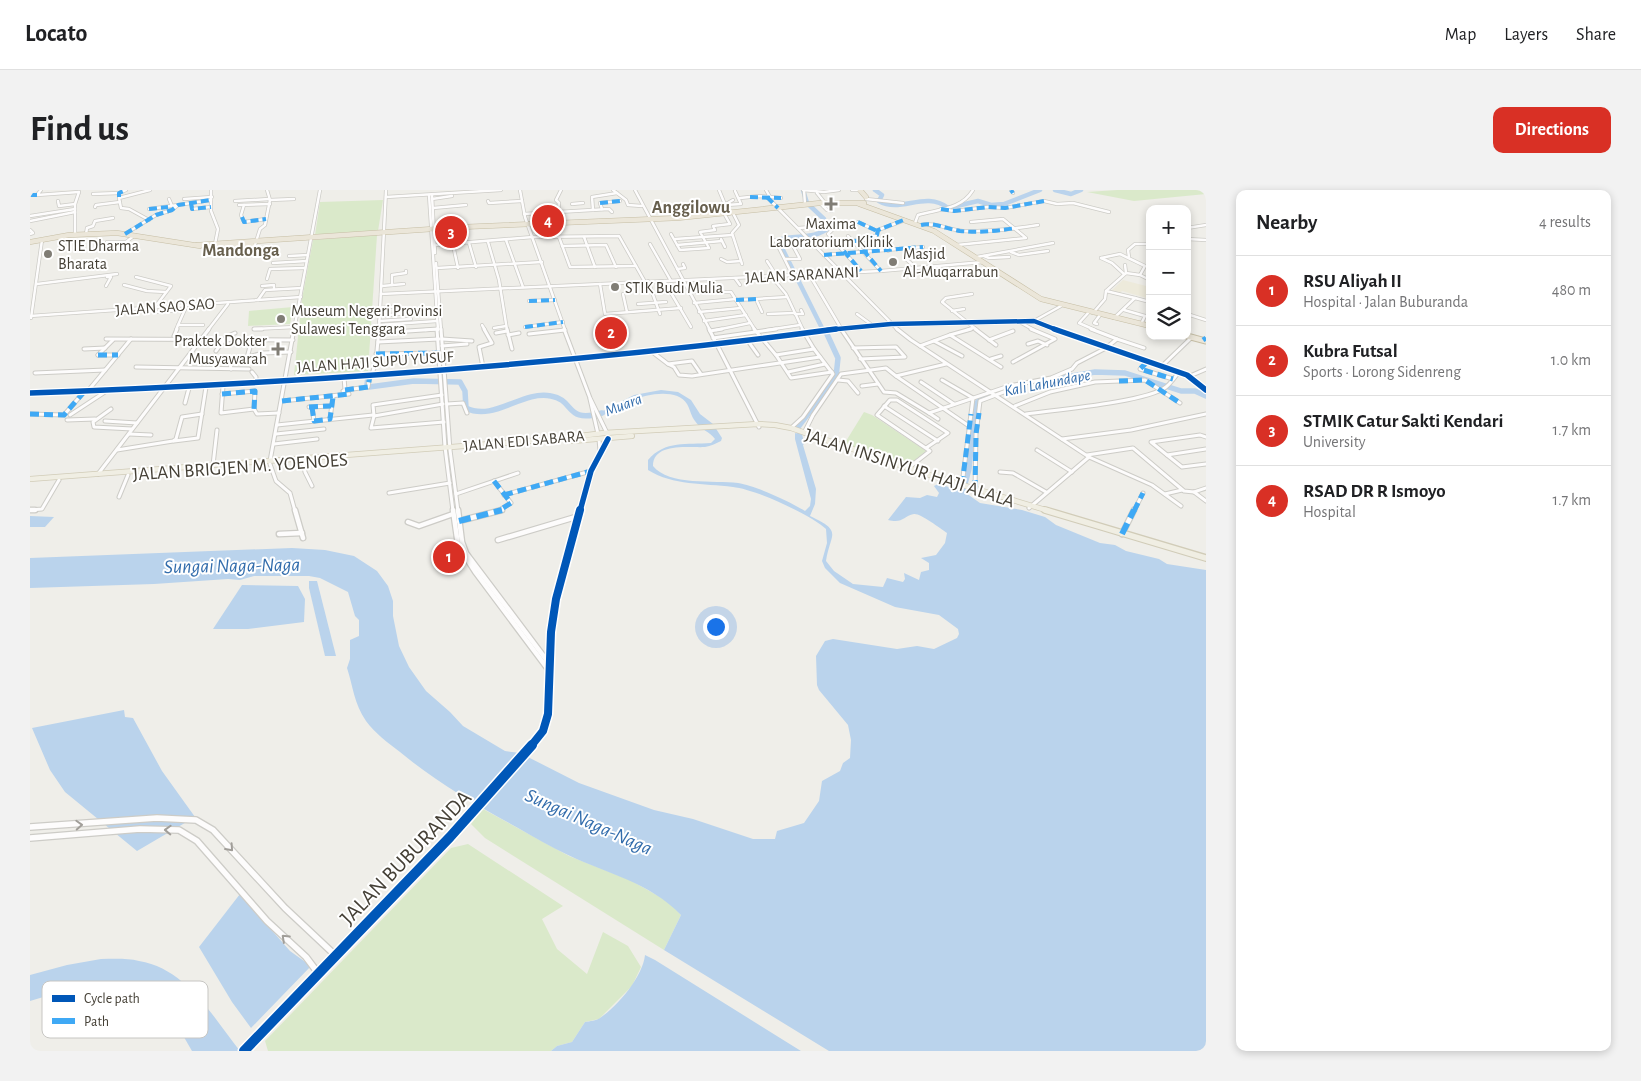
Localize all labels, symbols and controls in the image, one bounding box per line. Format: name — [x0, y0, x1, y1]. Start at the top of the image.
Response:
text: Locato — [25, 22, 87, 46]
text: Map — [1445, 26, 1476, 44]
text: Layers — [1504, 26, 1548, 44]
text: Share — [1576, 26, 1616, 44]
button: Directions — [1493, 107, 1611, 153]
text: Find us — [30, 112, 129, 147]
marker: Maxima Laboratorium Klinik — [824, 197, 838, 211]
district label: Anggilowu — [652, 199, 731, 217]
pin: 4 — [532, 202, 564, 240]
map controls — [1146, 205, 1191, 340]
button: + — [1146, 205, 1191, 250]
text: Nearby — [1256, 212, 1317, 233]
pin: 3 — [435, 213, 467, 251]
text: 4 results — [1539, 214, 1591, 230]
place label: Maxima Laboratorium Klinik — [769, 216, 893, 250]
place label: STIE Dharma Bharata — [58, 238, 139, 272]
district label: Mandonga — [202, 242, 280, 260]
place label: Masjid Al-Muqarrabun — [903, 246, 999, 280]
marker: STIE Dharma Bharata — [42, 248, 54, 260]
button: − — [1146, 250, 1191, 295]
marker: Masjid Al-Muqarrabun — [887, 256, 899, 268]
street label: JALAN SARANANI — [745, 264, 859, 286]
text: RSU Aliyah II — [1303, 272, 1402, 291]
place label: STIK Budi Mulia — [625, 280, 723, 296]
marker: STIK Budi Mulia — [609, 281, 621, 293]
text: 1 — [1269, 282, 1275, 298]
text: 480 m — [1552, 282, 1591, 298]
text: Hospital · Jalan Buburanda — [1303, 294, 1468, 310]
button: layers — [1146, 295, 1191, 340]
street label: JALAN SAO SAO — [115, 296, 215, 318]
place label: Museum Negeri Provinsi Sulawesi Tenggara — [291, 303, 442, 337]
marker: Museum Negeri Provinsi Sulawesi Tenggara — [275, 313, 287, 325]
pin: 2 — [595, 314, 627, 352]
place label: Praktek Dokter Musyawarah — [174, 333, 268, 368]
marker: Praktek Dokter Musyawarah — [271, 342, 285, 356]
text: Kubra Futsal — [1303, 342, 1398, 361]
street label: JALAN HAJI SUPU YUSUF — [296, 348, 455, 375]
text: 2 — [1268, 352, 1276, 368]
text: 1.0 km — [1551, 352, 1591, 368]
text: Sports · Lorong Sidenreng — [1303, 364, 1461, 380]
water label: Kali Lahundape — [1003, 367, 1092, 400]
water label: Muara — [603, 391, 644, 419]
text: STMIK Catur Sakti Kendari — [1303, 412, 1503, 431]
text: 3 — [1269, 422, 1275, 438]
text: 1.7 km — [1552, 422, 1591, 438]
street label: JALAN INSINYUR HAJI ALALA — [802, 425, 1017, 511]
street label: JALAN EDI SABARA — [463, 428, 585, 454]
text: University — [1303, 434, 1366, 450]
street label: JALAN BRIGJEN M. YOENOES — [132, 450, 348, 485]
text: RSAD DR R Ismoyo — [1303, 482, 1446, 501]
text: 4 — [1268, 492, 1276, 508]
text: 1.7 km — [1552, 492, 1591, 508]
text: Hospital — [1303, 504, 1356, 520]
pin: 1 — [433, 538, 465, 576]
water label: Sungai Naga-Naga — [164, 555, 300, 577]
your location — [703, 614, 729, 640]
water label: Sungai Naga-Naga — [522, 785, 655, 859]
street label: JALAN BUBURANDA — [336, 786, 476, 929]
one-way arrow — [75, 819, 83, 830]
one-way arrow — [164, 825, 172, 835]
one-way arrow — [224, 843, 233, 852]
one-way arrow — [281, 935, 290, 944]
legend — [42, 981, 208, 1038]
text: Cycle path — [84, 992, 140, 1006]
text: Path — [84, 1015, 109, 1029]

